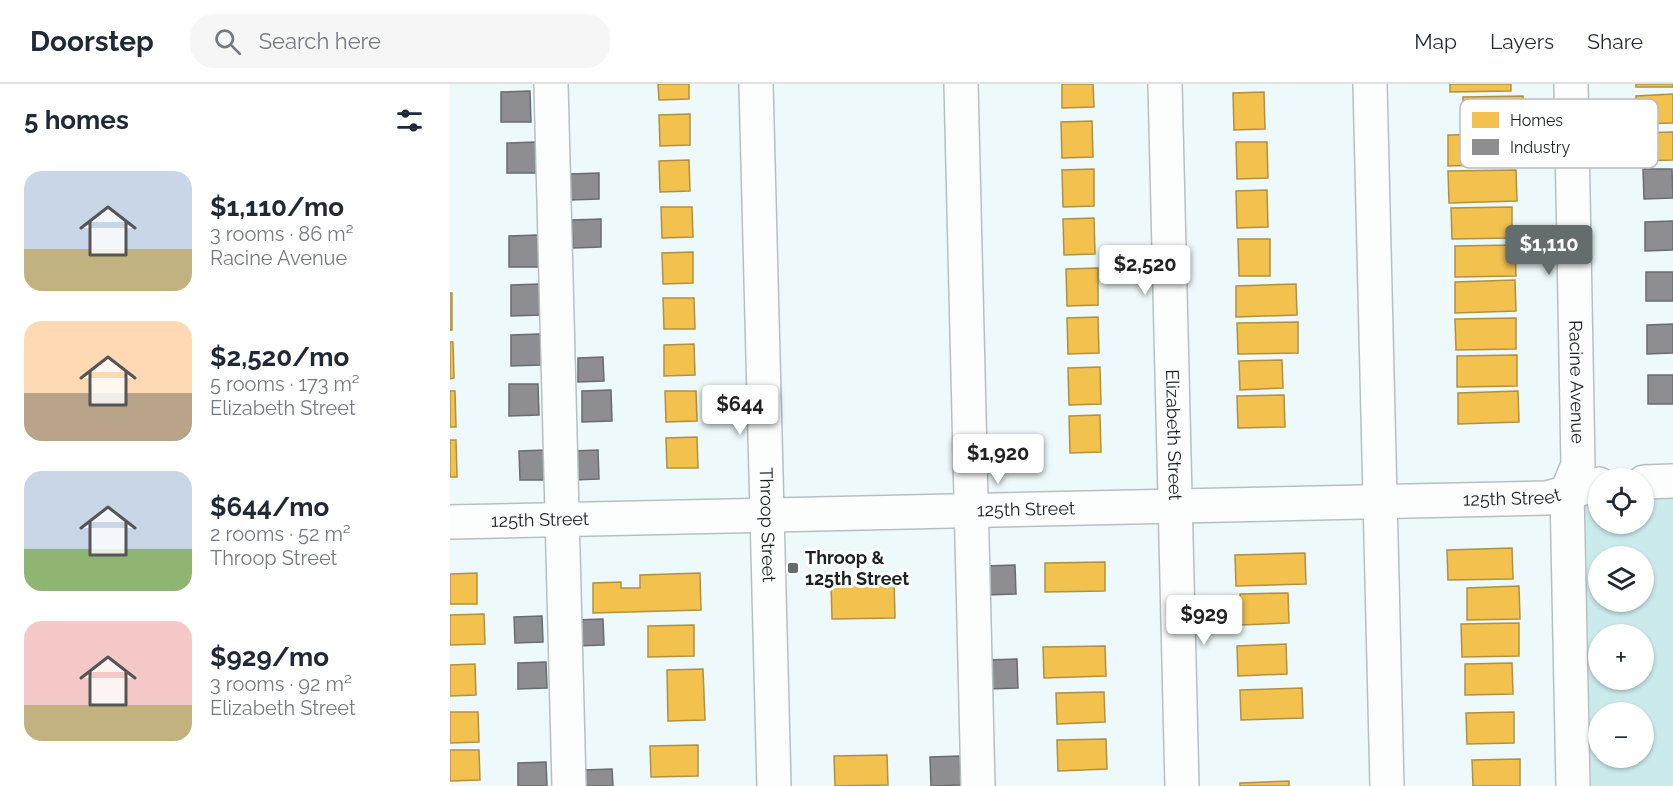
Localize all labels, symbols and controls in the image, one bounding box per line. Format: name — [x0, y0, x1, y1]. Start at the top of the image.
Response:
search box — [190, 14, 610, 68]
text: Doorstep — [30, 25, 154, 58]
icon: search — [211, 25, 244, 58]
text: Search here — [259, 28, 381, 54]
text: Map — [1414, 29, 1457, 54]
text: Layers — [1490, 29, 1554, 54]
text: Share — [1587, 29, 1643, 54]
legend — [1460, 99, 1658, 168]
icon: filters — [393, 104, 426, 137]
text: 5 homes — [24, 105, 129, 135]
text: Homes — [1510, 111, 1563, 130]
text: Industry — [1510, 138, 1570, 157]
text: $1,110/mo — [210, 192, 344, 222]
icon: home — [72, 195, 144, 267]
text: 3 rooms · 86 m² — [210, 222, 353, 246]
pin: $1,110 — [1500, 225, 1598, 276]
text: $1,110 — [1519, 232, 1579, 256]
pin: $2,520 — [1096, 245, 1194, 296]
text: Racine Avenue — [210, 246, 347, 270]
text: $2,520 — [1113, 252, 1177, 276]
street label: Racine Avenue — [1565, 320, 1589, 444]
text: $2,520/mo — [210, 342, 349, 372]
icon: home — [72, 345, 144, 417]
street label: Elizabeth Street — [1162, 369, 1186, 501]
text: 5 rooms · 173 m² — [210, 372, 360, 396]
pin: $644 — [704, 385, 776, 436]
text: $644 — [716, 392, 764, 416]
text: Elizabeth Street — [210, 396, 356, 420]
pin: $1,920 — [949, 434, 1047, 485]
text: $1,920 — [967, 441, 1029, 465]
street label: Throop Street — [756, 467, 780, 582]
map controls — [1588, 468, 1654, 768]
button: locate — [1588, 468, 1654, 534]
street label: 125th Street — [1463, 484, 1563, 510]
text: $644/mo — [210, 492, 329, 522]
icon: home — [72, 495, 144, 567]
street label: 125th Street — [977, 497, 1075, 520]
street label: 125th Street — [491, 508, 589, 531]
text: 2 rooms · 52 m² — [210, 522, 351, 546]
text: Throop Street — [210, 546, 337, 570]
button: layers — [1588, 546, 1654, 612]
place label: Throop & 125th Street — [805, 547, 909, 589]
marker: Throop & 125th Street — [786, 561, 800, 575]
pin: $929 — [1168, 595, 1240, 646]
text: $929 — [1180, 602, 1228, 626]
button: + — [1588, 624, 1654, 690]
text: $929/mo — [210, 642, 329, 672]
icon: home — [72, 645, 144, 717]
text: 3 rooms · 92 m² — [210, 672, 352, 696]
text: Elizabeth Street — [210, 696, 356, 720]
button: − — [1588, 702, 1654, 768]

